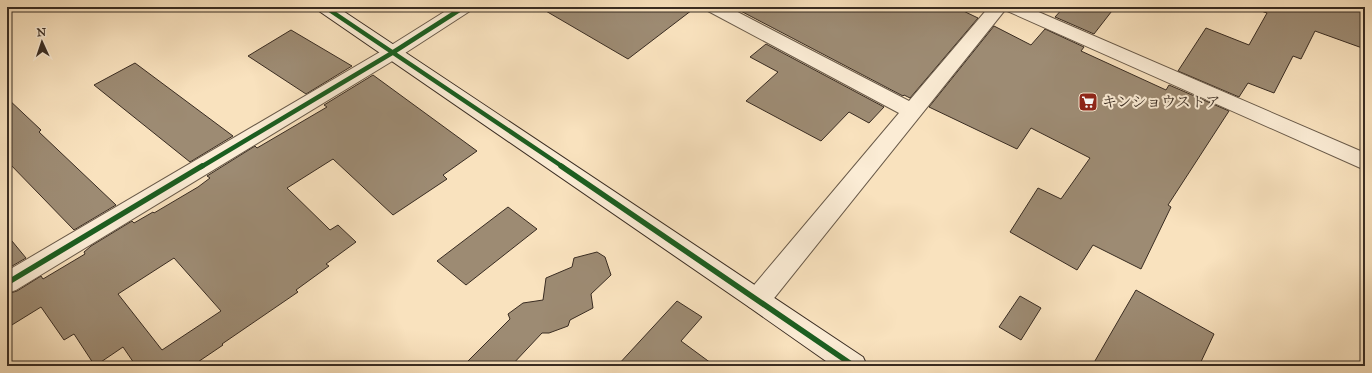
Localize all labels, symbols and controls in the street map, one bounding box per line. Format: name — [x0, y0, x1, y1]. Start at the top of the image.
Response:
north arrow — [22, 22, 62, 62]
text: N — [36, 26, 47, 39]
supermarket icon: キンショウストア — [1077, 91, 1099, 113]
place label: キンショウストア — [1102, 93, 1220, 111]

